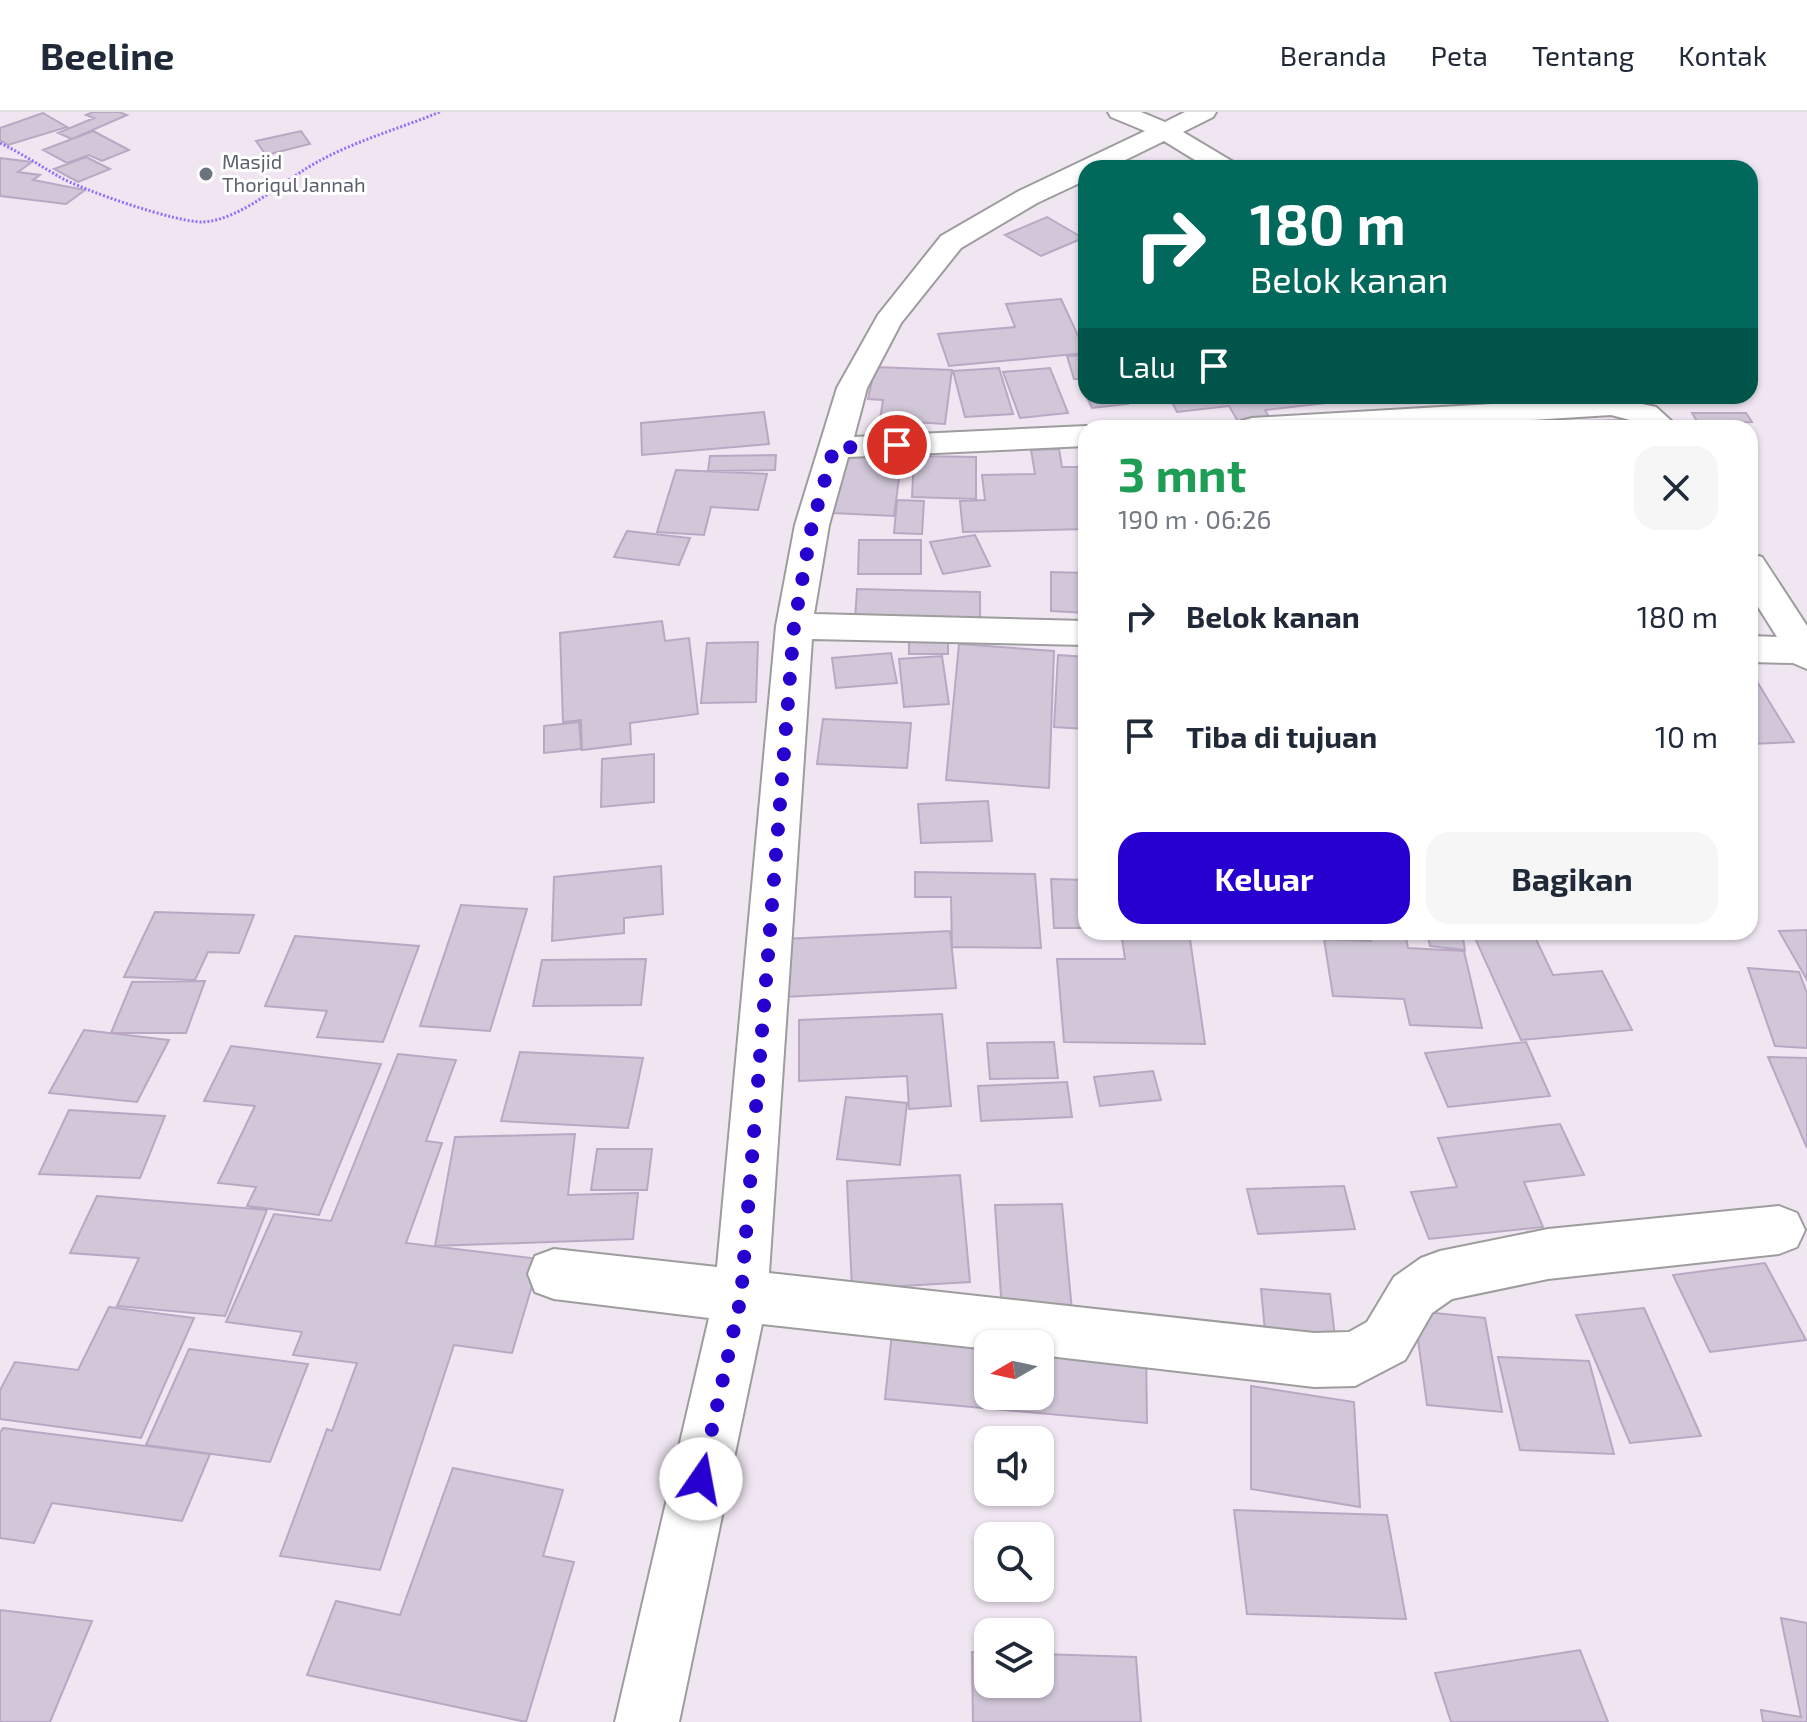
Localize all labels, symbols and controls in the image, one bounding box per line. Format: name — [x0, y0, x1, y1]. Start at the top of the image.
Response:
text: Beeline — [40, 32, 174, 78]
text: Beranda — [1280, 38, 1387, 72]
text: Peta — [1431, 38, 1488, 72]
text: Tentang — [1532, 38, 1634, 72]
text: Kontak — [1678, 38, 1767, 72]
place label: Masjid Thoriqul Jannah — [222, 149, 366, 196]
marker: Masjid Thoriqul Jannah — [197, 165, 215, 183]
text: 180 m — [1250, 189, 1406, 256]
icon: right — [1118, 192, 1222, 296]
text: Belok kanan — [1250, 257, 1448, 300]
icon: arrive — [1192, 344, 1236, 388]
text: Lalu — [1118, 348, 1176, 384]
pin — [863, 411, 931, 479]
icon: arrive — [875, 423, 919, 467]
text: 3 mnt — [1118, 444, 1246, 502]
button: close — [1634, 446, 1718, 530]
text: 190 m · 06:26 — [1118, 503, 1271, 534]
icon: right — [1118, 594, 1162, 638]
text: Belok kanan — [1186, 598, 1360, 634]
text: 180 m — [1637, 598, 1718, 634]
icon: arrive — [1118, 714, 1162, 758]
text: Tiba di tujuan — [1186, 718, 1377, 754]
text: 10 m — [1655, 718, 1718, 754]
button: Keluar — [1118, 832, 1410, 924]
button: Bagikan — [1426, 832, 1718, 924]
north arrow — [974, 1330, 1054, 1410]
map controls — [974, 1330, 1054, 1698]
button: sound — [974, 1426, 1054, 1506]
position arrow — [659, 1437, 743, 1521]
button: search — [974, 1522, 1054, 1602]
button: layers — [974, 1618, 1054, 1698]

